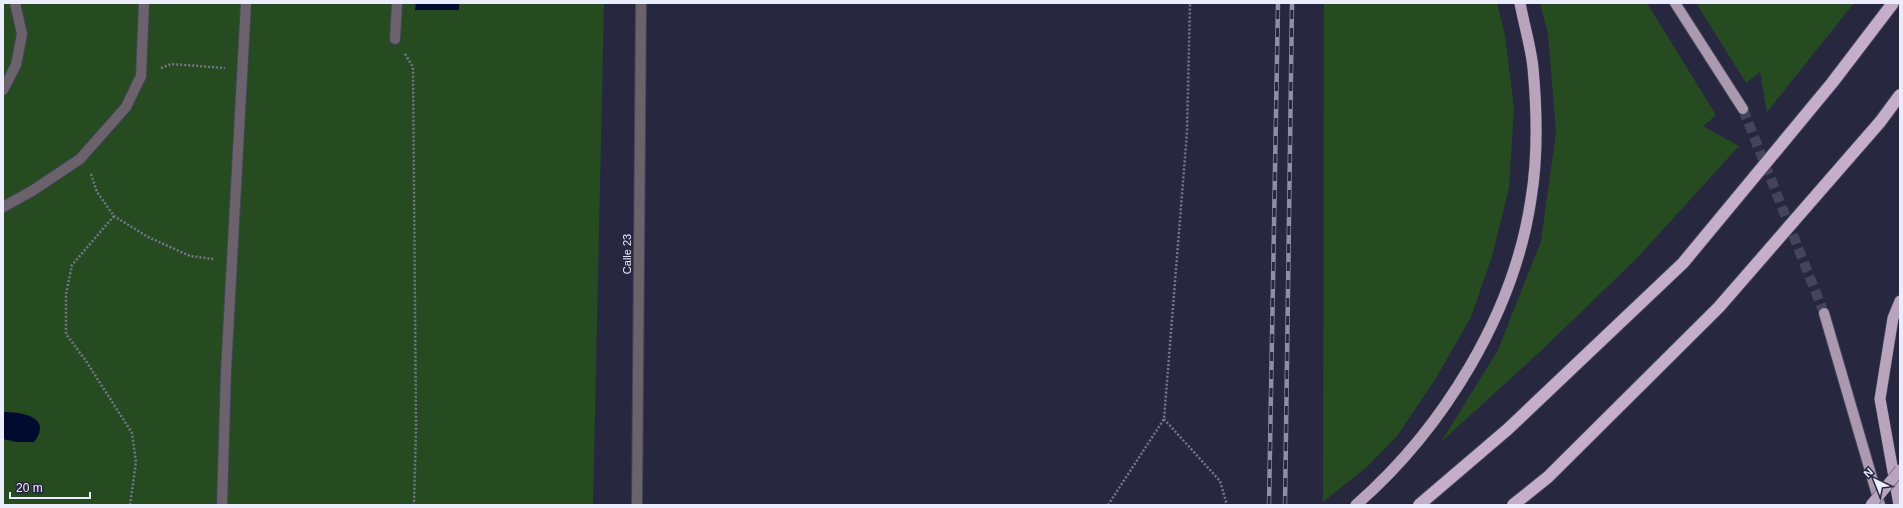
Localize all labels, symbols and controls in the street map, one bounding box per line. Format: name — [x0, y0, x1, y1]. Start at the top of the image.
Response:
street label: Calle 23 — [621, 234, 633, 274]
north arrow — [1855, 460, 1895, 500]
text: N — [1861, 466, 1875, 480]
scale bar — [10, 474, 90, 500]
text: 20 m — [16, 481, 43, 495]

